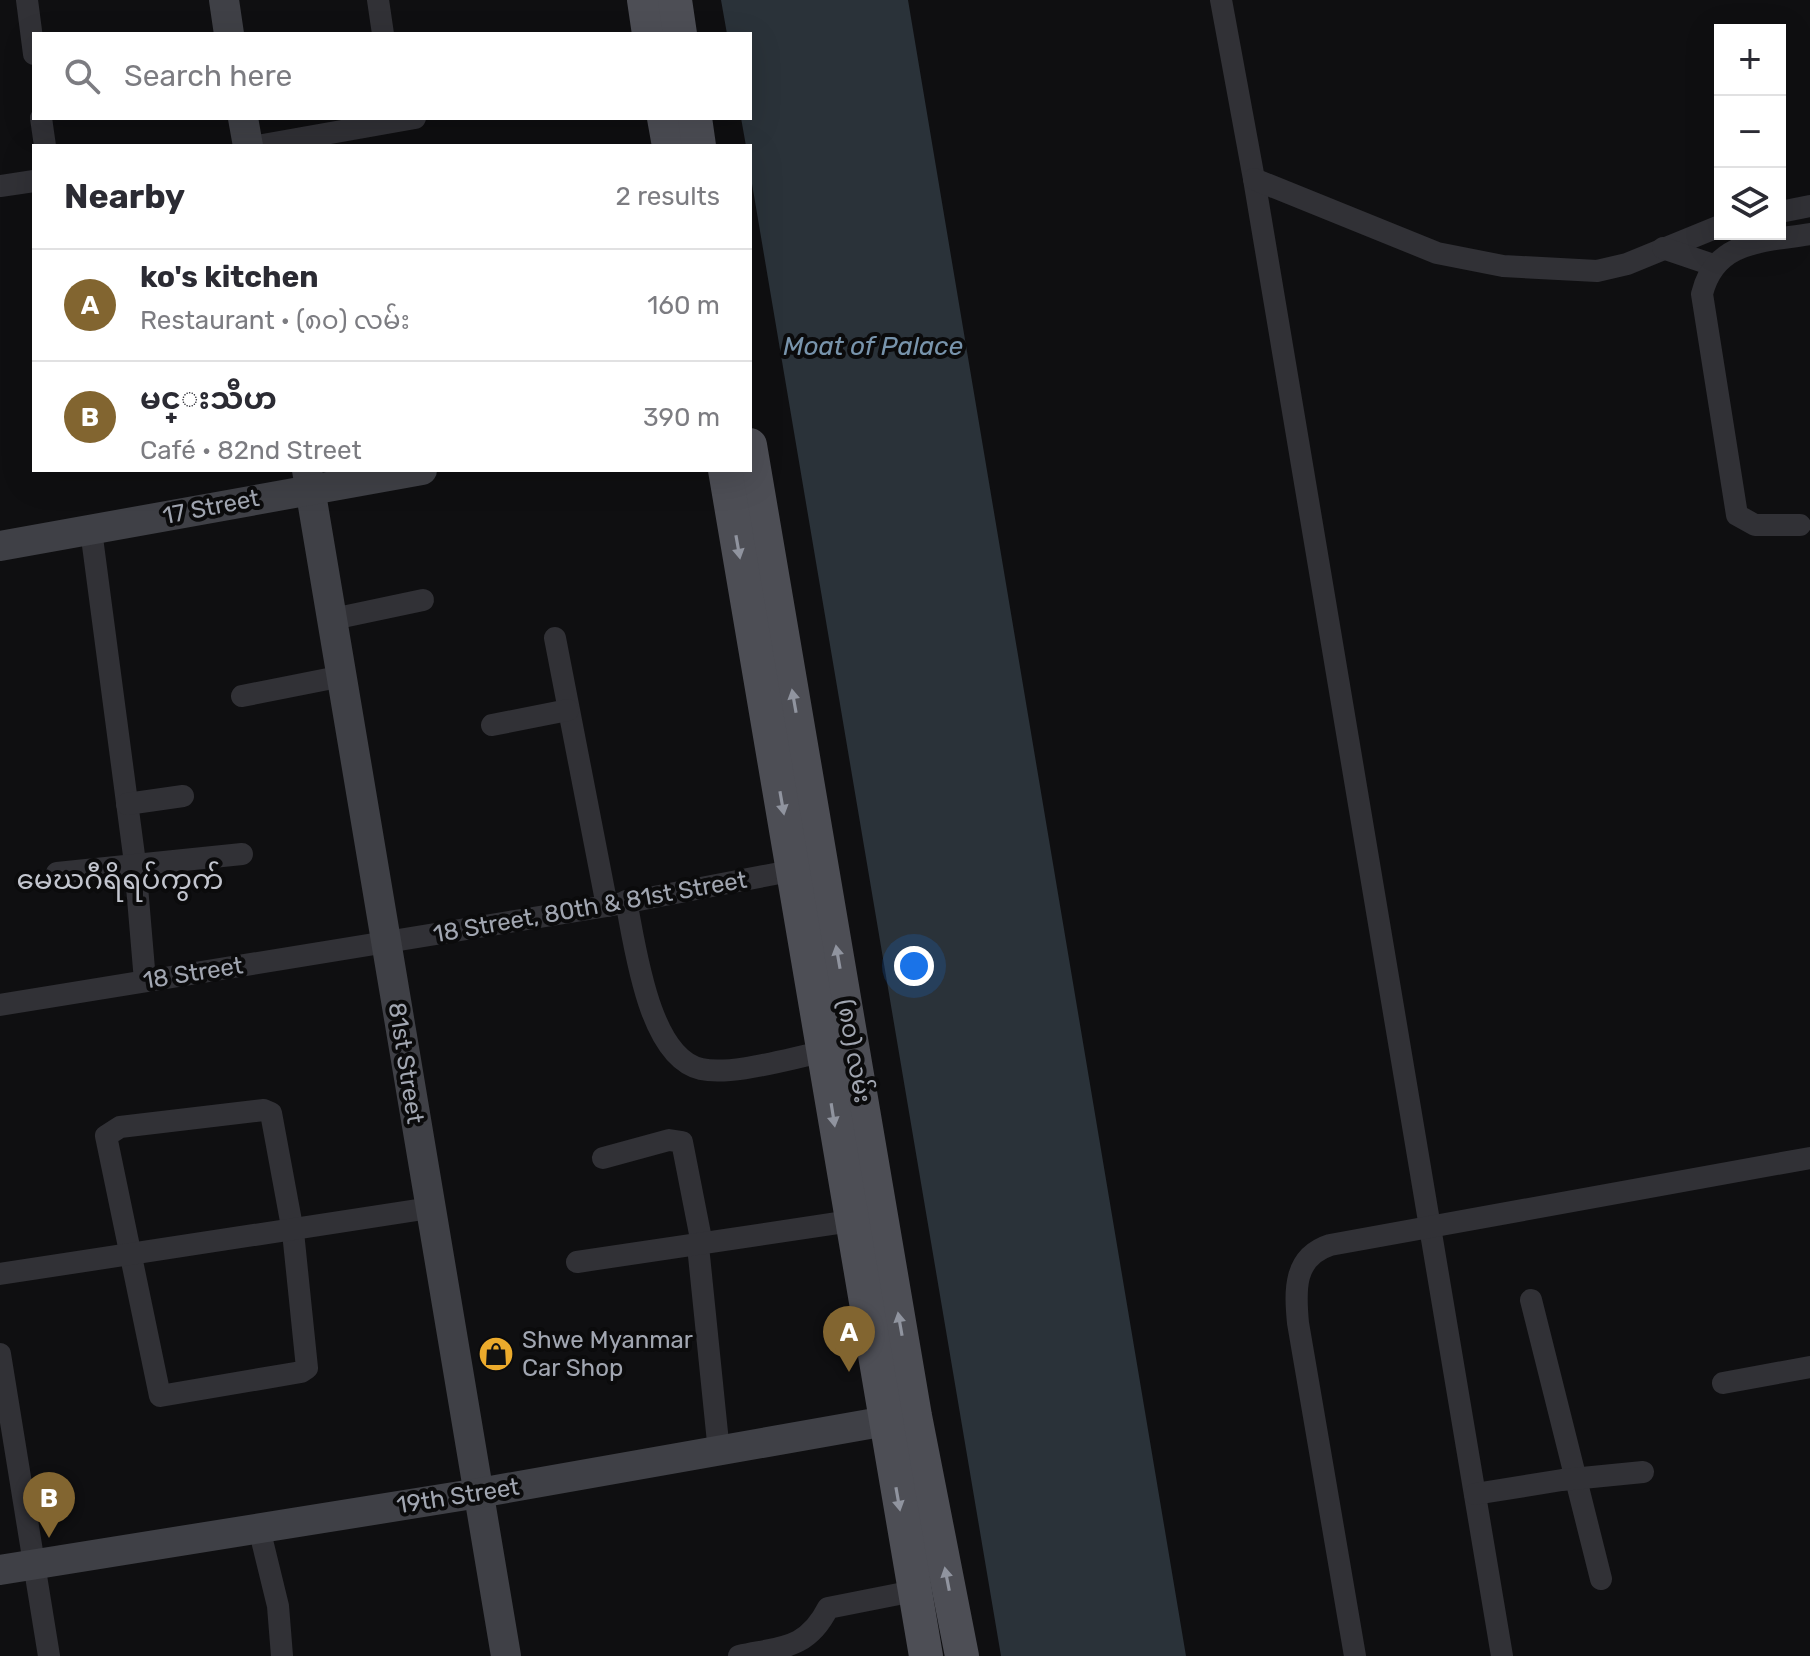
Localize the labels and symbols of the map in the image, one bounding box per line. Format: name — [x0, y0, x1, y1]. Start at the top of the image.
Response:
water label: Moat of Palace — [783, 331, 964, 362]
street label: 17 Street — [160, 484, 262, 530]
one-way arrow — [732, 535, 744, 560]
one-way arrow — [788, 688, 800, 713]
one-way arrow — [776, 791, 788, 816]
district label: မေဃဂီရိရပ်ကွက် — [17, 861, 223, 902]
street label: 18 Street, 80th & 81st Street — [431, 866, 749, 948]
one-way arrow — [832, 944, 844, 969]
your location — [894, 946, 934, 986]
street label: 18 Street — [141, 951, 245, 995]
street label: (၈၀) လမ်း — [831, 997, 879, 1105]
street label: 81st Street — [383, 1000, 429, 1126]
one-way arrow — [828, 1103, 840, 1128]
pin: A — [823, 1306, 875, 1372]
one-way arrow — [893, 1311, 906, 1336]
place label: Shwe Myanmar Car Shop — [522, 1326, 693, 1382]
shop icon: Shwe Myanmar Car Shop — [477, 1335, 515, 1373]
pin: B — [23, 1472, 75, 1538]
street label: 19th Street — [395, 1472, 521, 1520]
one-way arrow — [893, 1486, 905, 1511]
one-way arrow — [940, 1567, 953, 1592]

